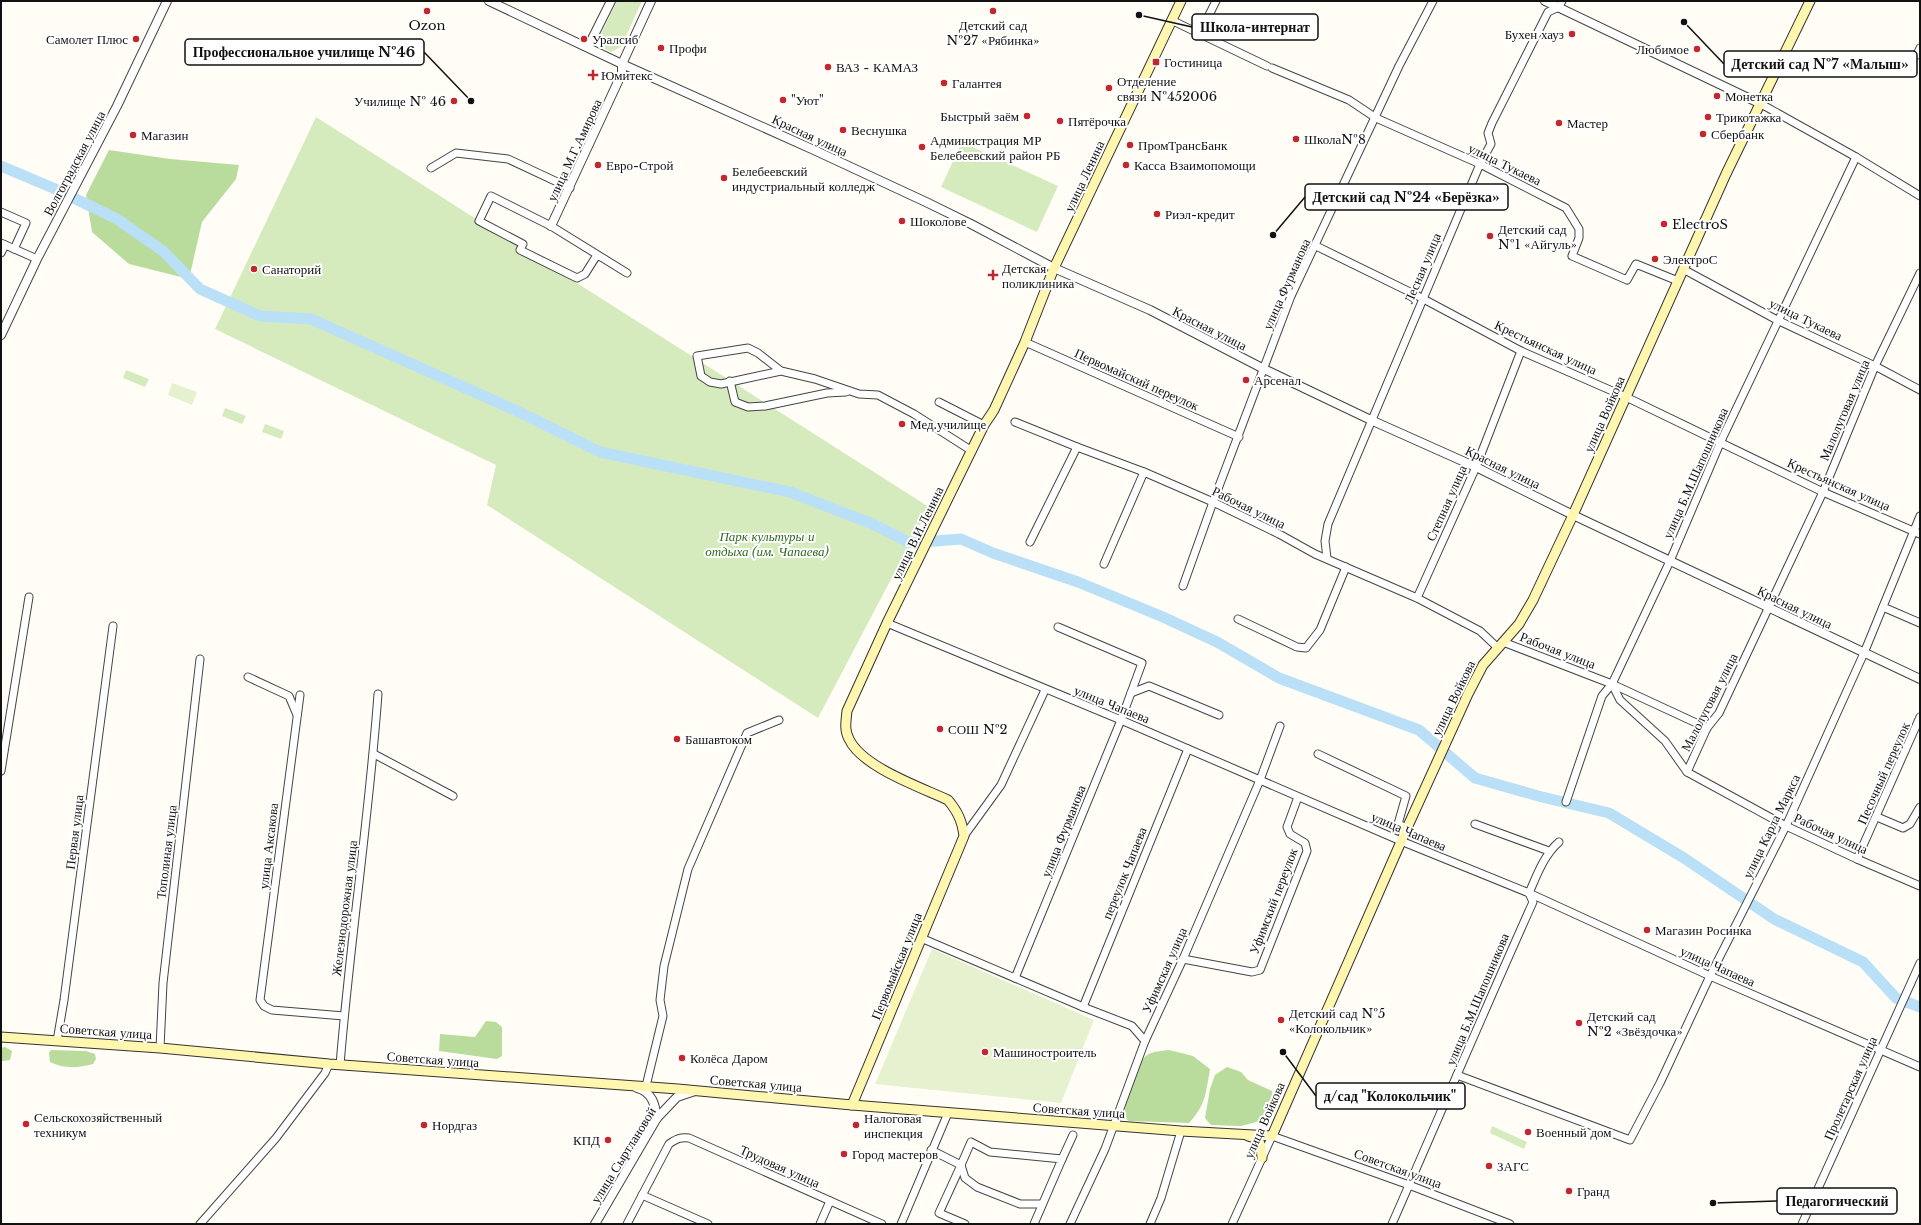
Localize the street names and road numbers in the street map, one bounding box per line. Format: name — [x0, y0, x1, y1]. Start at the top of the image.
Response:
street label: улица М.Г.Амирова — [543, 96, 606, 204]
street label: Волгоградская улица — [40, 108, 109, 219]
street label: Красная улица — [769, 111, 850, 160]
street label: улица Ленина — [1060, 138, 1109, 215]
street label: улица Тукаева — [1466, 139, 1544, 190]
street label: Лесная улица — [1400, 230, 1445, 306]
street label: улица Фурманова — [1259, 236, 1314, 332]
street label: улица Тукаева — [1767, 294, 1845, 345]
street label: Красная улица — [1170, 302, 1250, 355]
street label: Крестьянская улица — [1492, 316, 1600, 379]
street label: Первомайский переулок — [1072, 344, 1202, 415]
street label: Малолуговая улица — [1815, 357, 1874, 463]
street label: улица Войкова — [1580, 373, 1629, 455]
street label: улица Б.М.Шапошникова — [1659, 405, 1732, 541]
street label: Красная улица — [1463, 442, 1543, 493]
street label: Крестьянская улица — [1785, 454, 1893, 515]
street label: Степная улица — [1422, 462, 1471, 544]
street label: Рабочая улица — [1209, 482, 1289, 533]
street label: улица В.И.Ленина — [887, 483, 948, 583]
street label: Красная улица — [1755, 582, 1835, 633]
street label: Рабочая улица — [1517, 628, 1598, 673]
street label: Малолуговая улица — [1677, 650, 1742, 754]
street label: улица Войкова — [1428, 658, 1479, 739]
street label: улица Чапаева — [1071, 682, 1152, 727]
street label: Песочный переулок — [1853, 719, 1914, 827]
street label: улица Карла Маркса — [1739, 771, 1804, 881]
street label: улица Фурманова — [1037, 782, 1090, 880]
street label: Первая улица — [61, 793, 88, 870]
street label: улица Аксакова — [255, 802, 282, 890]
street label: Тополиная улица — [152, 804, 181, 900]
street label: улица Чапаева — [1369, 808, 1449, 855]
street label: Рабочая улица — [1791, 809, 1871, 858]
street label: переулок Чапаева — [1098, 824, 1151, 922]
street label: Железнодорожная улица — [328, 839, 361, 977]
street label: Уфимский переулок — [1245, 845, 1302, 957]
street label: Первомайская улица — [867, 910, 926, 1022]
street label: Уфимская улица — [1138, 924, 1191, 1016]
street label: улица Б.М.Шапошникова — [1442, 930, 1513, 1068]
street label: улица Чапаева — [1678, 942, 1758, 991]
street label: Советская улица — [59, 1020, 153, 1043]
street label: Пролетарская улица — [1820, 1033, 1881, 1143]
street label: Советская улица — [386, 1048, 480, 1071]
street label: Советская улица — [709, 1071, 803, 1096]
street label: улица Войкова — [1240, 1079, 1289, 1161]
street label: Советская улица — [1032, 1099, 1126, 1122]
street label: улица Сыртлановой — [587, 1104, 660, 1206]
street label: Трудовая улица — [737, 1141, 823, 1192]
street label: Советская улица — [1352, 1145, 1444, 1192]

